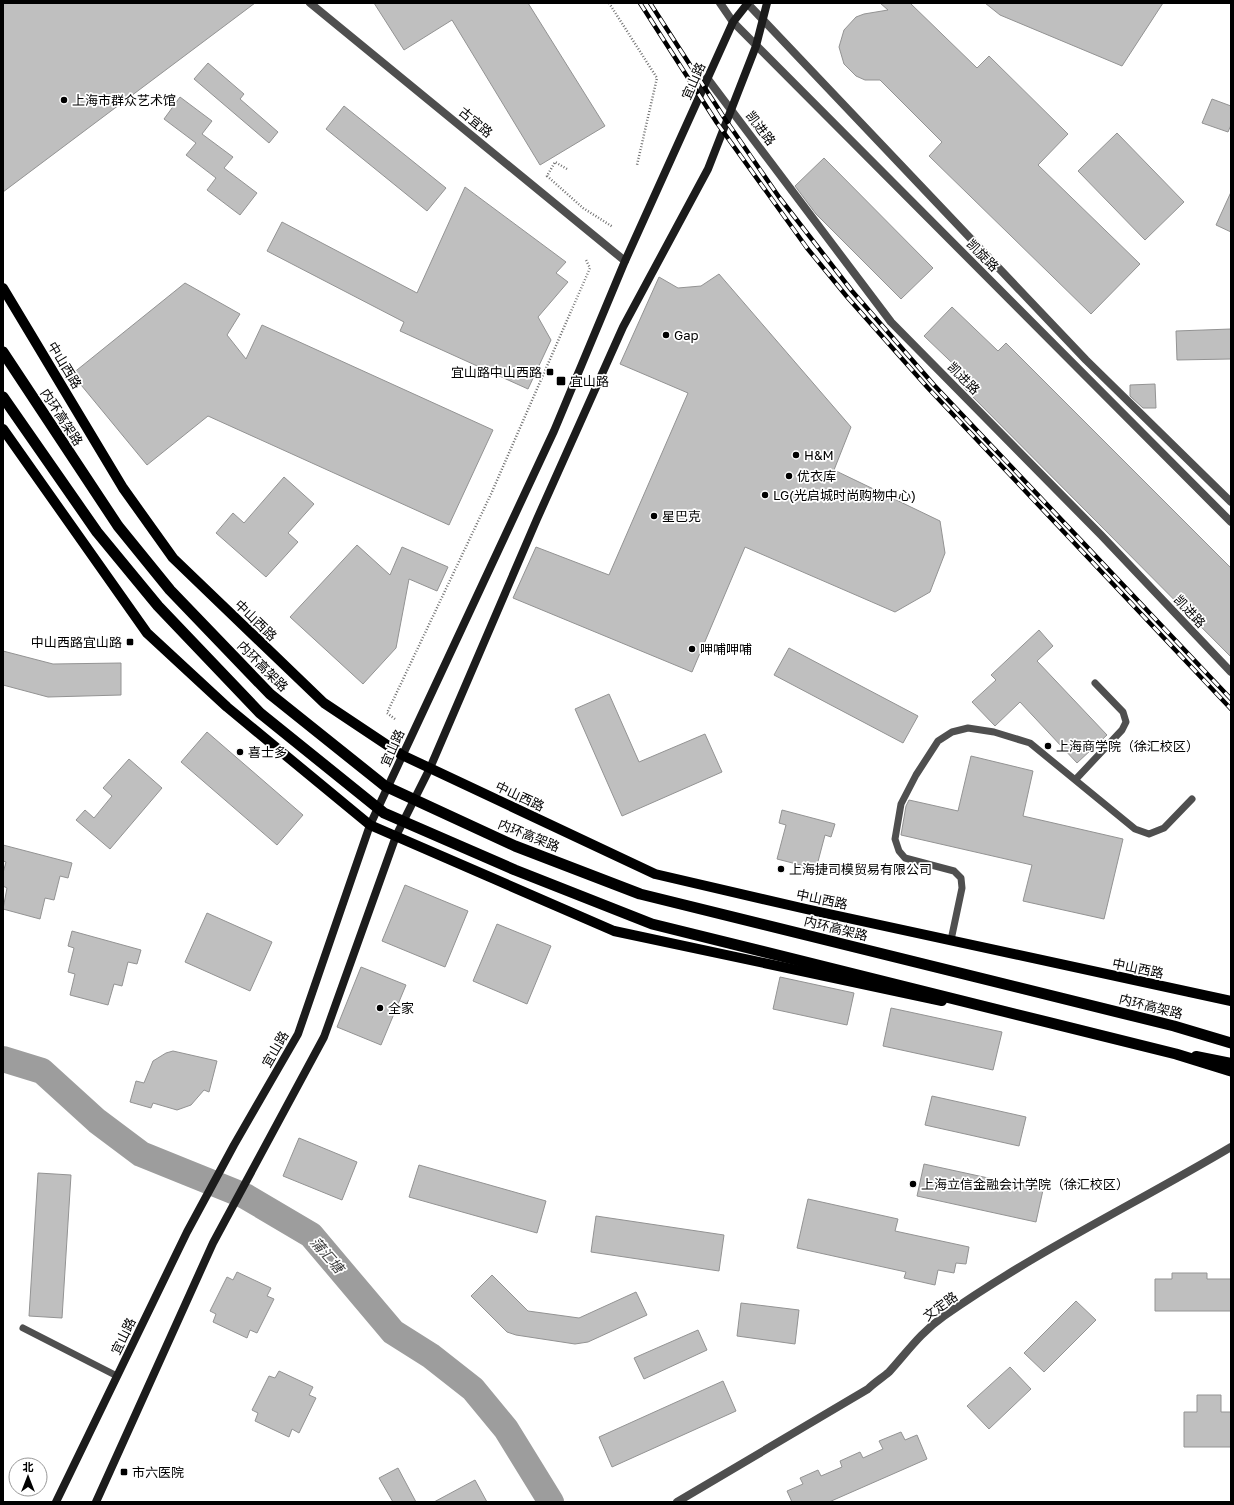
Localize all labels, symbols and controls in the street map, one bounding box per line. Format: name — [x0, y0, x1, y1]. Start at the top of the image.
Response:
street label: 宜山路 — [678, 60, 708, 102]
place label: 上海市群众艺术馆 — [72, 92, 176, 108]
marker: 上海市群众艺术馆 — [59, 95, 69, 105]
street label: 古宜路 — [456, 103, 496, 141]
street label: 凯进路 — [743, 108, 779, 148]
street label: 凯旋路 — [964, 236, 1002, 274]
place label: Gap — [674, 327, 699, 343]
marker: Gap — [661, 330, 671, 340]
street label: 中山西路 — [45, 339, 85, 391]
street label: 凯进路 — [945, 359, 983, 397]
place label: 宜山路中山西路 — [451, 364, 542, 380]
marker: 宜山路中山西路 — [545, 367, 555, 377]
place label: 宜山路 — [570, 373, 609, 389]
marker: 宜山路 — [555, 375, 567, 387]
street label: 内环高架路 — [38, 385, 86, 449]
place label: H&M — [804, 447, 834, 463]
marker: H&M — [791, 450, 801, 460]
place label: 优衣库 — [797, 468, 836, 484]
marker: 优衣库 — [784, 471, 794, 481]
place label: LG(光启城时尚购物中心) — [773, 487, 916, 503]
marker: LG(光启城时尚购物中心) — [760, 490, 770, 500]
place label: 星巴克 — [662, 508, 701, 524]
marker: 星巴克 — [649, 511, 659, 521]
street label: 凯进路 — [1171, 591, 1209, 631]
street label: 中山西路 — [232, 596, 280, 644]
place label: 中山西路宜山路 — [31, 634, 122, 650]
marker: 中山西路宜山路 — [125, 637, 135, 647]
street label: 内环高架路 — [234, 637, 292, 695]
place label: 呷哺呷哺 — [700, 641, 752, 657]
marker: 呷哺呷哺 — [687, 644, 697, 654]
street label: 宜山路 — [377, 727, 407, 769]
place label: 上海商学院（徐汇校区） — [1056, 738, 1199, 754]
marker: 上海商学院（徐汇校区） — [1043, 741, 1053, 751]
place label: 喜士多 — [248, 744, 287, 760]
marker: 喜士多 — [235, 747, 245, 757]
street label: 中山西路 — [493, 778, 547, 814]
street label: 内环高架路 — [496, 815, 562, 855]
place label: 上海捷司模贸易有限公司 — [789, 861, 932, 877]
marker: 上海捷司模贸易有限公司 — [776, 864, 786, 874]
street label: 中山西路 — [795, 886, 849, 912]
street label: 内环高架路 — [803, 912, 869, 944]
street label: 中山西路 — [1111, 955, 1165, 981]
street label: 内环高架路 — [1118, 990, 1184, 1022]
place label: 全家 — [388, 1000, 414, 1016]
marker: 全家 — [375, 1003, 385, 1013]
street label: 宜山路 — [258, 1028, 292, 1070]
place label: 上海立信金融会计学院（徐汇校区） — [921, 1176, 1129, 1192]
marker: 上海立信金融会计学院（徐汇校区） — [908, 1179, 918, 1189]
water label: 蒲汇塘 — [307, 1233, 349, 1278]
street label: 文定路 — [920, 1288, 960, 1324]
street label: 宜山路 — [107, 1315, 139, 1357]
north arrow — [8, 1457, 48, 1497]
text: 北 — [23, 1460, 34, 1473]
place label: 市六医院 — [132, 1464, 184, 1480]
marker: 市六医院 — [119, 1467, 129, 1477]

